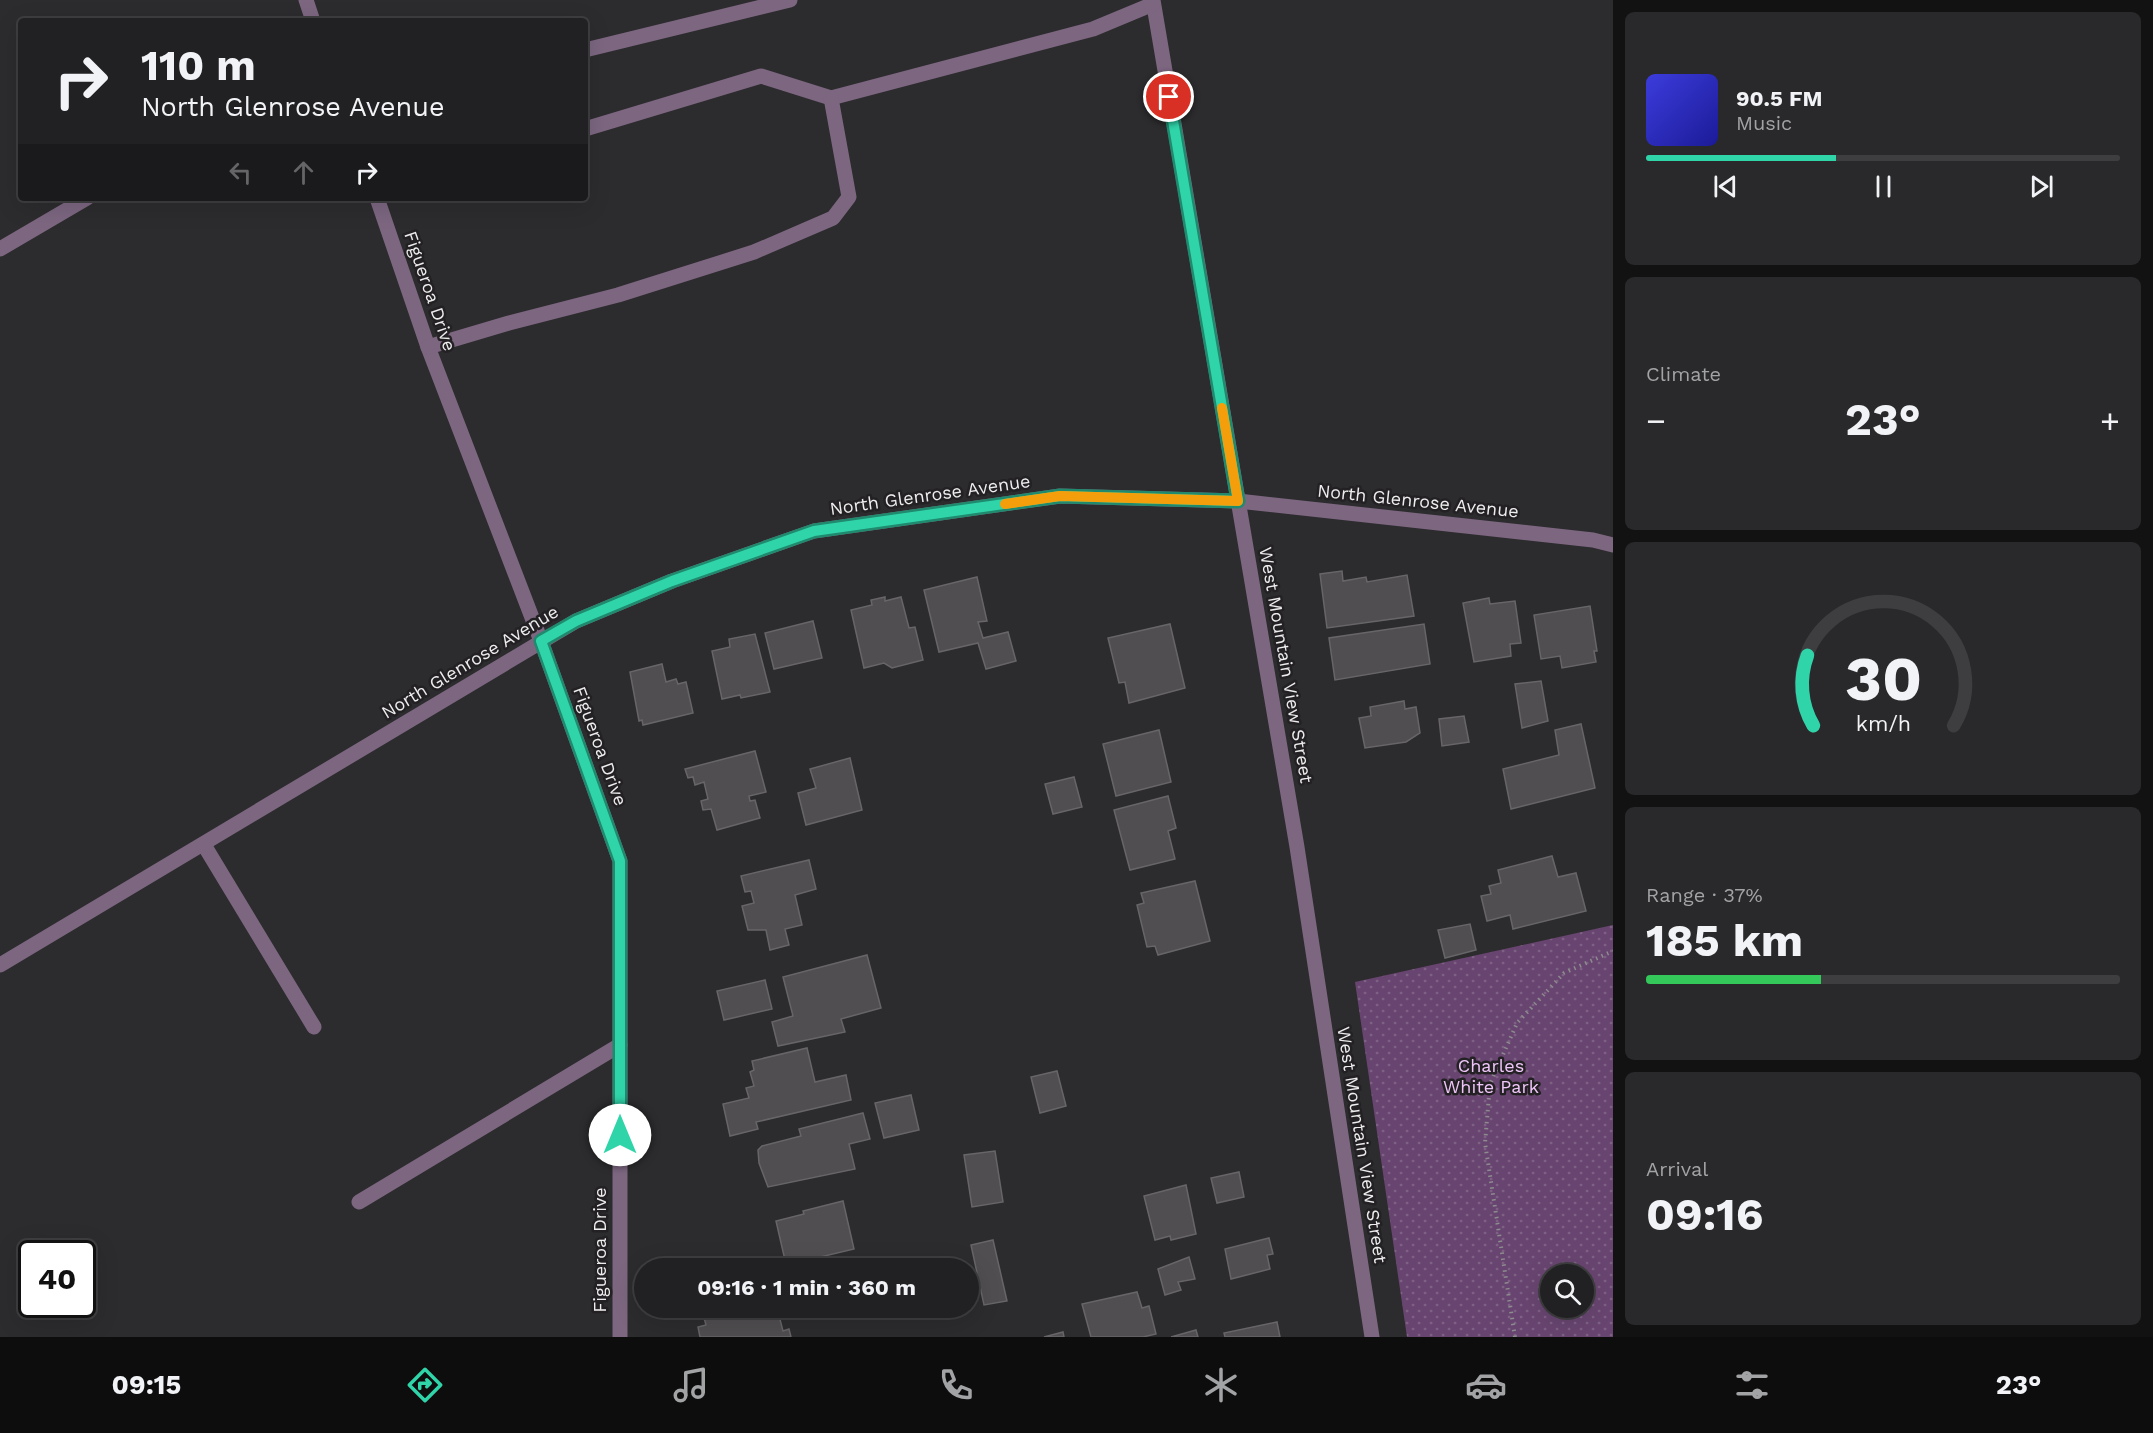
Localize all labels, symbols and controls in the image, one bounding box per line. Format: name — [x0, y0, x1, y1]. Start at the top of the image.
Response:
text: 110 m — [141, 41, 256, 90]
icon: right — [42, 42, 120, 120]
pin — [1143, 71, 1194, 122]
icon: arrive — [1152, 80, 1185, 113]
text: 90.5 FM — [1736, 86, 1823, 111]
text: North Glenrose Avenue — [141, 91, 445, 123]
text: Music — [1736, 111, 1792, 135]
icon: left — [224, 156, 257, 189]
icon: ahead — [287, 156, 320, 189]
icon: right — [350, 156, 383, 189]
icon: previous — [1709, 170, 1742, 203]
icon: pause — [1867, 170, 1900, 203]
icon: next — [2025, 170, 2058, 203]
street label: Figueroa Drive — [400, 228, 461, 354]
text: Climate — [1646, 362, 1721, 386]
text: 23° — [1845, 393, 1921, 446]
text: − — [1646, 401, 1666, 440]
text: + — [2100, 401, 2120, 440]
street label: North Glenrose Avenue — [828, 470, 1032, 519]
street label: North Glenrose Avenue — [1316, 479, 1520, 522]
street label: West Mountain View Street — [1255, 545, 1318, 785]
street label: North Glenrose Avenue — [378, 600, 562, 723]
text: 30 — [1844, 642, 1922, 715]
street label: Figueroa Drive — [569, 683, 632, 808]
text: km/h — [1855, 711, 1911, 736]
text: Range · 37% — [1646, 883, 1763, 907]
text: 185 km — [1646, 914, 1803, 967]
street label: West Mountain View Street — [1333, 1025, 1392, 1265]
park label: Charles White Park — [1443, 1055, 1539, 1097]
position arrow — [588, 1103, 652, 1167]
text: Arrival — [1646, 1157, 1708, 1181]
street label: Figueroa Drive — [589, 1187, 610, 1313]
text: 09:16 — [1646, 1188, 1763, 1241]
speed limit sign: 40 — [18, 1240, 96, 1318]
map controls — [1540, 1264, 1594, 1318]
button: search — [1540, 1264, 1594, 1318]
text: 09:16 · 1 min · 360 m — [697, 1275, 916, 1300]
icon: directions — [404, 1364, 446, 1406]
icon: music — [670, 1364, 712, 1406]
icon: phone — [935, 1364, 977, 1406]
icon: climate — [1200, 1364, 1242, 1406]
icon: car — [1465, 1364, 1507, 1406]
icon: filters — [1731, 1364, 1773, 1406]
text: 09:15 — [112, 1369, 181, 1401]
text: 23° — [1996, 1369, 2041, 1401]

